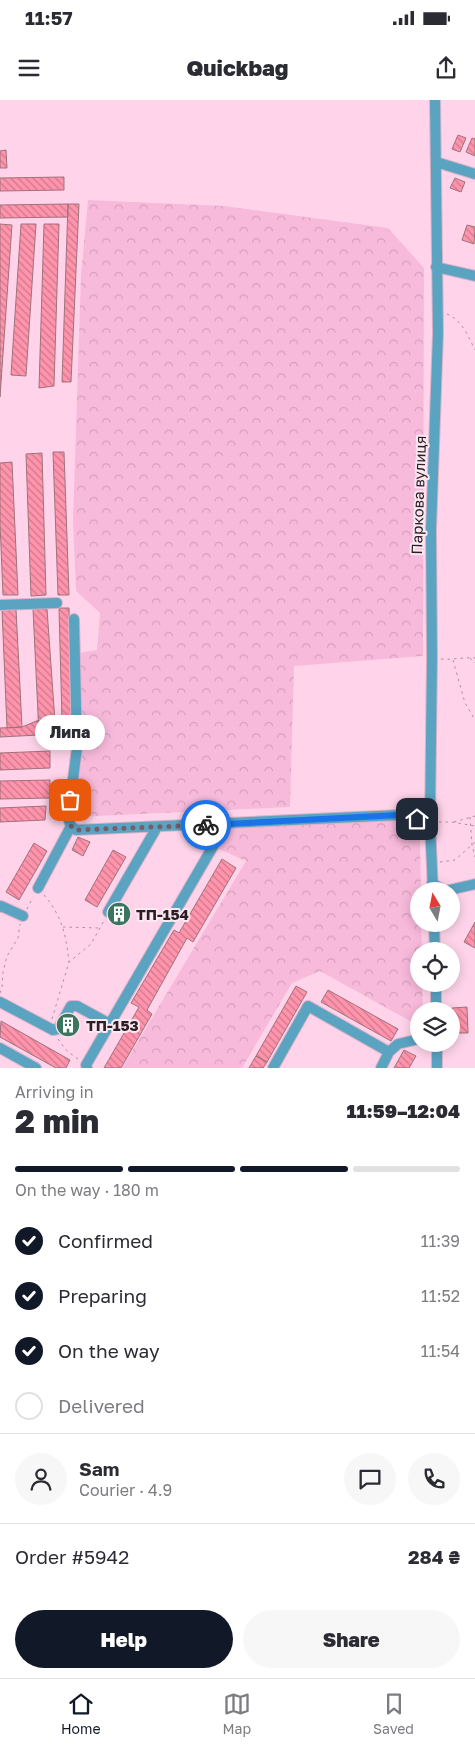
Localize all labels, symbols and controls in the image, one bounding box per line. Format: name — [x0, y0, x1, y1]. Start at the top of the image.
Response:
text: 11:57 — [25, 6, 73, 29]
icon: menu — [15, 54, 43, 82]
text: Quickbag — [187, 54, 288, 81]
icon: share — [432, 54, 460, 82]
street label: Паркова вулиця — [407, 435, 429, 555]
callout: Липа — [35, 715, 105, 750]
text: Липа — [50, 722, 90, 742]
pin — [49, 779, 91, 821]
icon: bag — [56, 786, 84, 814]
pin — [396, 798, 438, 840]
courier — [181, 800, 231, 850]
icon: home — [403, 805, 431, 833]
icon: bike — [192, 811, 220, 839]
north arrow — [410, 882, 460, 932]
map controls — [410, 882, 460, 1052]
building icon: ТП-154 — [106, 901, 132, 927]
place label: ТП-154 — [136, 905, 189, 923]
button: locate — [410, 942, 460, 992]
button: layers — [410, 1002, 460, 1052]
building icon: ТП-153 — [55, 1012, 81, 1038]
place label: ТП-153 — [86, 1016, 139, 1034]
text: Arriving in — [15, 1082, 94, 1102]
text: 11:59–12:04 — [346, 1099, 460, 1122]
text: 2 min — [15, 1102, 99, 1140]
text: On the way · 180 m — [15, 1180, 159, 1200]
icon: check — [15, 1227, 43, 1255]
text: Confirmed — [58, 1229, 153, 1252]
text: 11:39 — [421, 1231, 460, 1251]
icon: check — [15, 1282, 43, 1310]
text: Preparing — [58, 1284, 147, 1307]
text: 11:52 — [421, 1286, 460, 1306]
icon: check — [15, 1337, 43, 1365]
text: On the way — [58, 1339, 160, 1362]
text: 11:54 — [421, 1341, 460, 1361]
text: Delivered — [58, 1394, 145, 1417]
button: person — [15, 1453, 67, 1505]
button: chat — [344, 1453, 396, 1505]
button: phone — [408, 1453, 460, 1505]
text: Sam — [79, 1457, 119, 1480]
text: Courier · 4.9 — [79, 1480, 172, 1500]
text: Order #5942 — [15, 1545, 129, 1568]
text: 284 ₴ — [408, 1545, 460, 1568]
button: Help — [15, 1610, 233, 1668]
button: Share — [243, 1610, 460, 1668]
tab: Home — [61, 1690, 101, 1737]
tab: Map — [223, 1690, 251, 1737]
tab: Saved — [373, 1690, 414, 1737]

